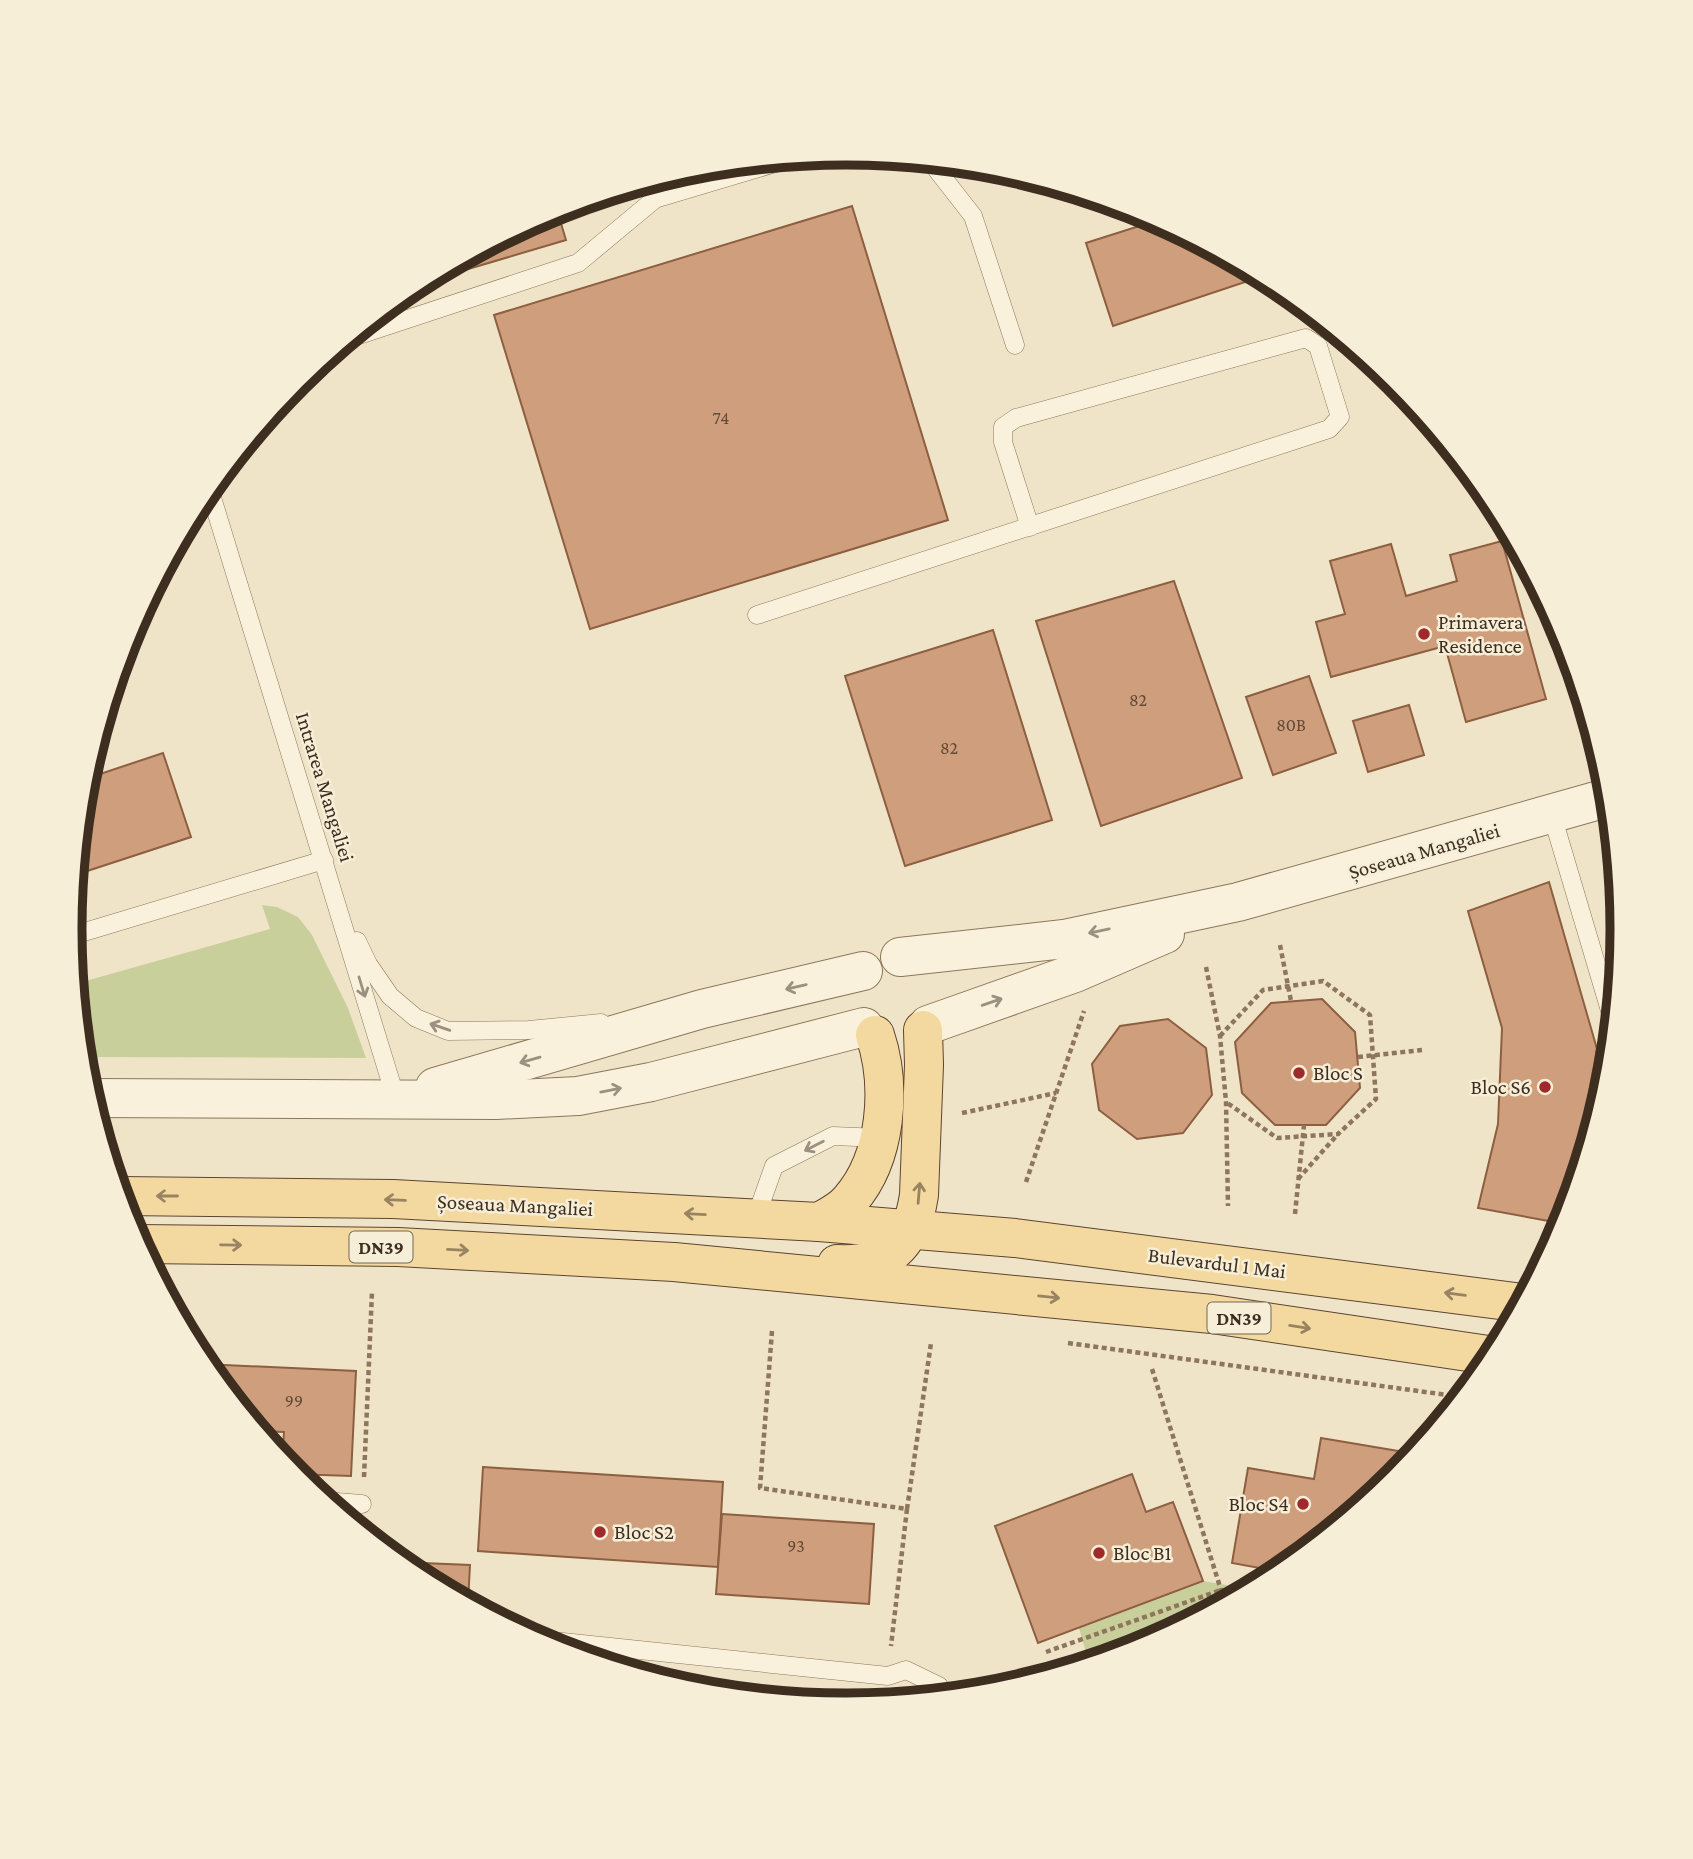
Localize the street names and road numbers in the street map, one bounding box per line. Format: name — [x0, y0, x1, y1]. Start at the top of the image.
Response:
street label: Intrarea Mangaliei — [291, 709, 359, 865]
street label: Șoseaua Mangaliei — [1346, 818, 1503, 885]
street label: Șoseaua Mangaliei — [436, 1189, 594, 1222]
road number: DN39 — [350, 1232, 412, 1262]
street label: Bulevardul 1 Mai — [1147, 1243, 1288, 1283]
road number: DN39 — [1208, 1302, 1270, 1334]

